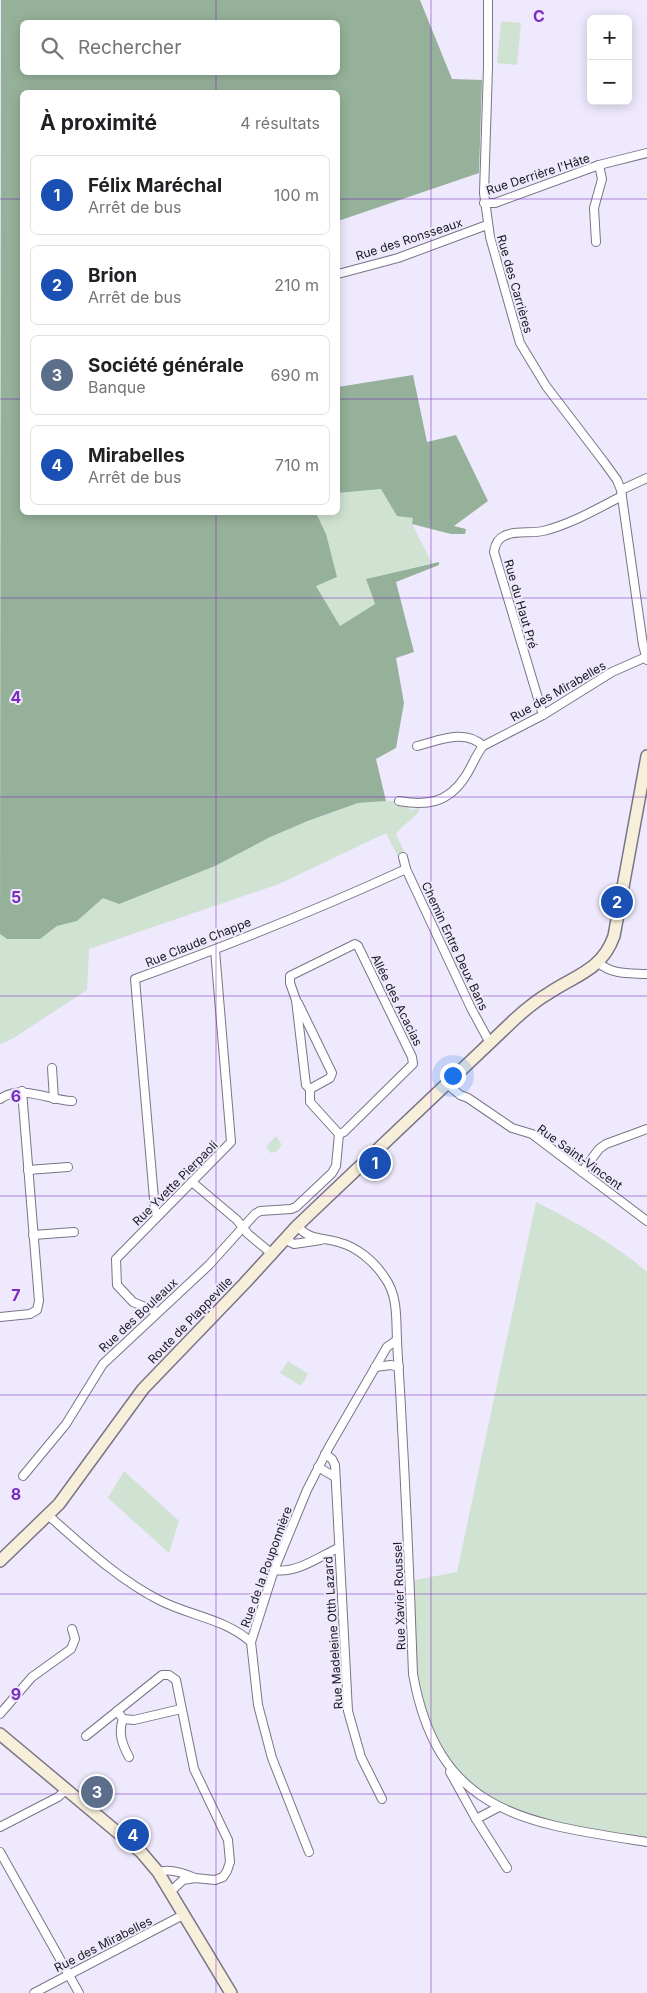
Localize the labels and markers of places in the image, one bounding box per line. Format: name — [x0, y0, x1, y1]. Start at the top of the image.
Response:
pin: 2 — [601, 883, 633, 921]
pin: 1 — [359, 1144, 391, 1182]
pin: 3 — [81, 1773, 113, 1811]
pin: 4 — [117, 1816, 149, 1854]

